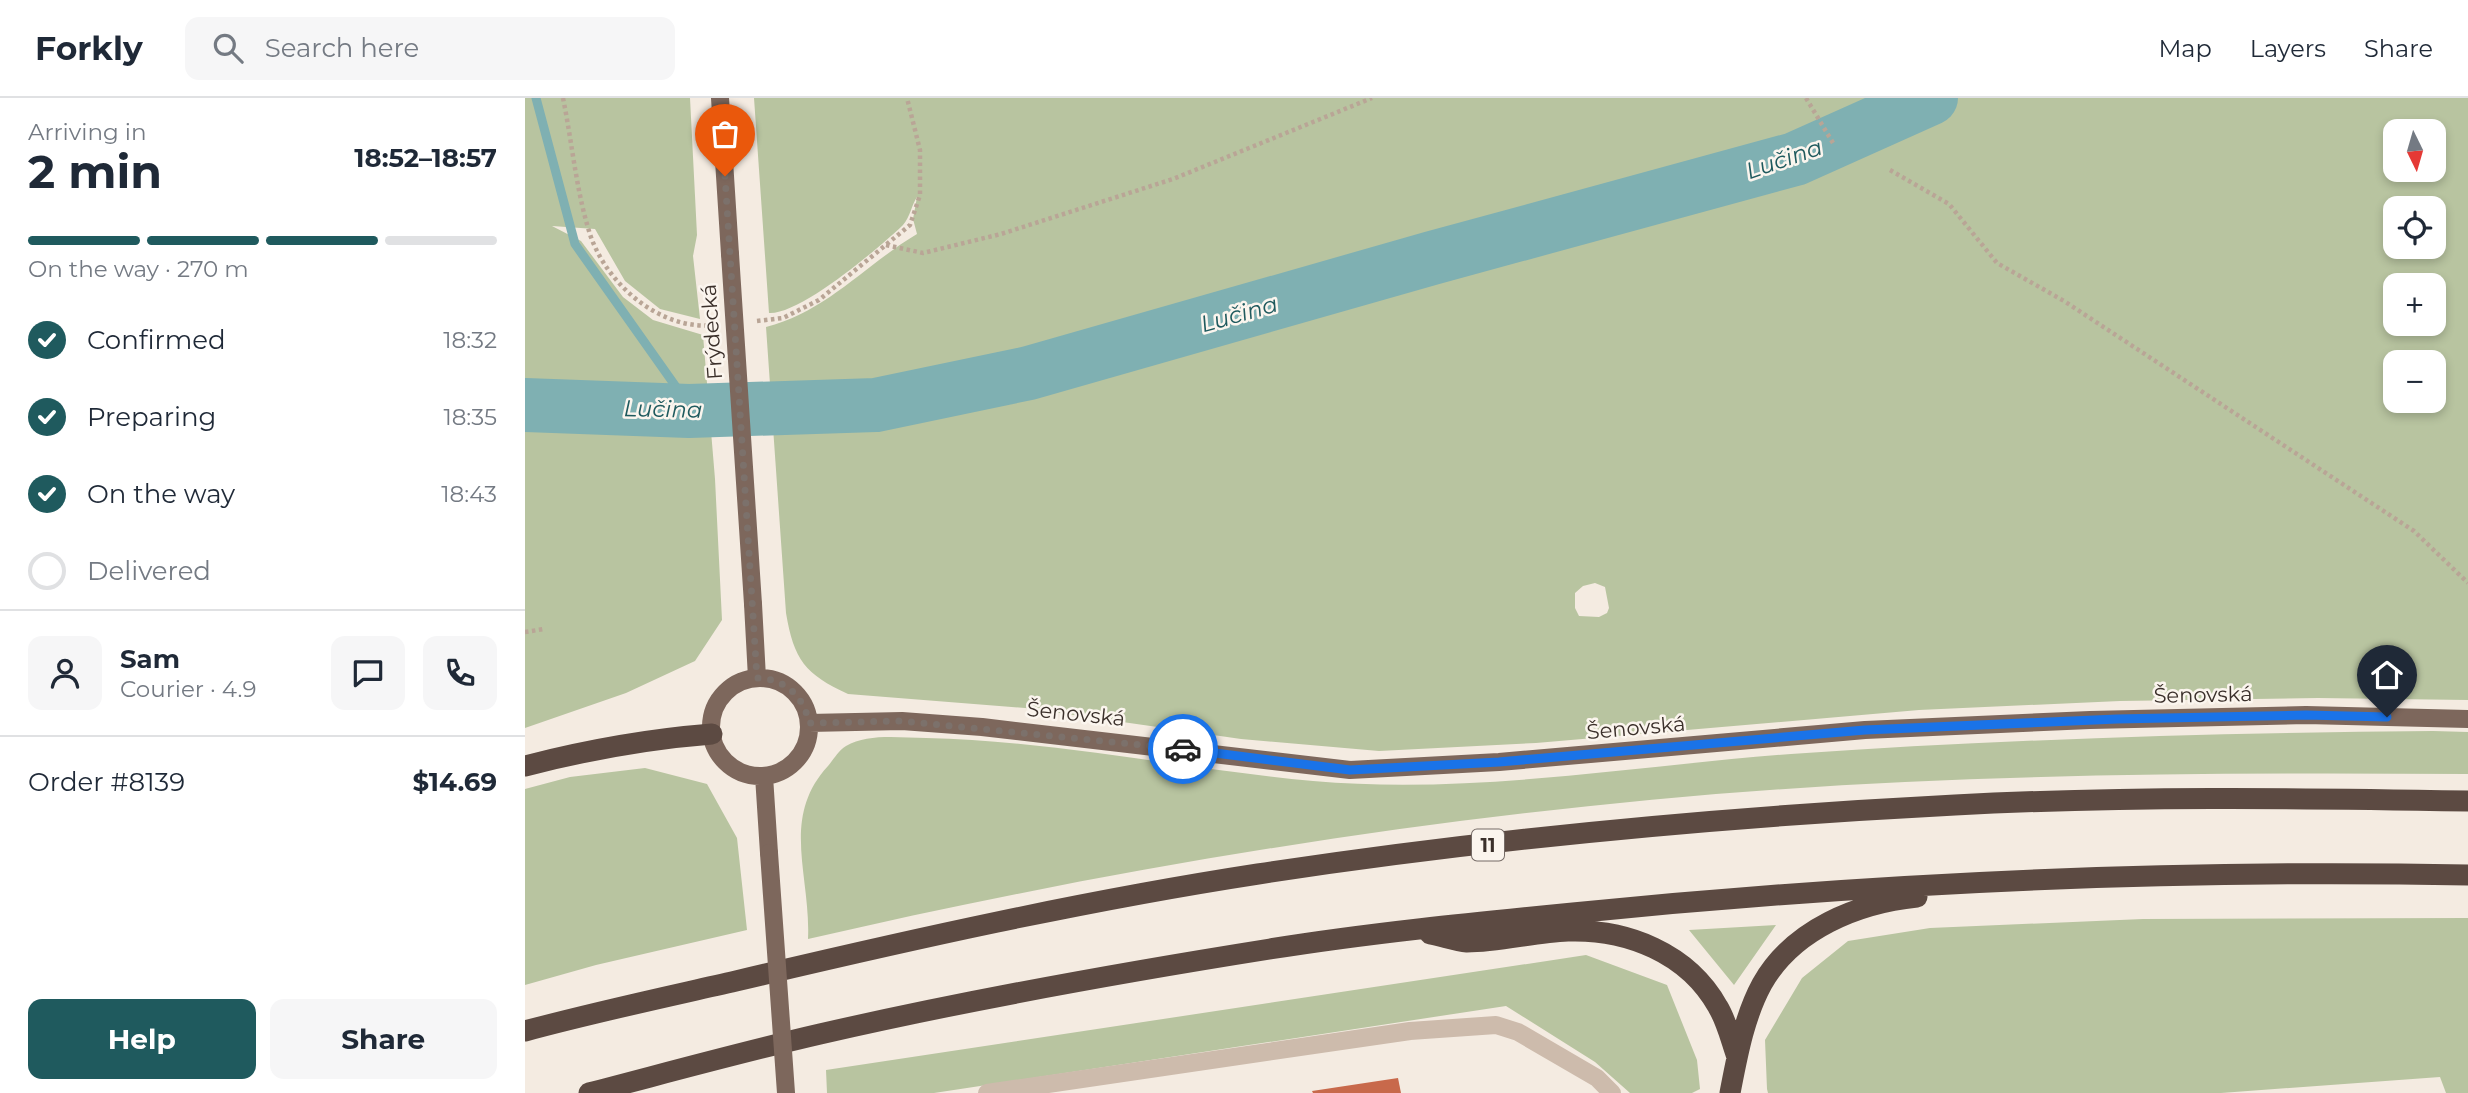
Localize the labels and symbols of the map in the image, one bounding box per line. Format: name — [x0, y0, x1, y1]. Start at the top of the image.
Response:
pin — [695, 104, 755, 176]
north arrow — [2383, 119, 2447, 182]
water label: Lučina — [1742, 133, 1826, 185]
street label: Frýdecká — [696, 283, 727, 381]
water label: Lučina — [1197, 290, 1281, 338]
water label: Lučina — [623, 394, 703, 424]
pin — [2357, 645, 2417, 717]
street label: Šenovská — [2153, 681, 2253, 708]
street label: Šenovská — [1026, 696, 1127, 731]
street label: Šenovská — [1586, 711, 1686, 744]
courier — [1148, 714, 1218, 784]
road number: 11 — [1472, 830, 1504, 860]

